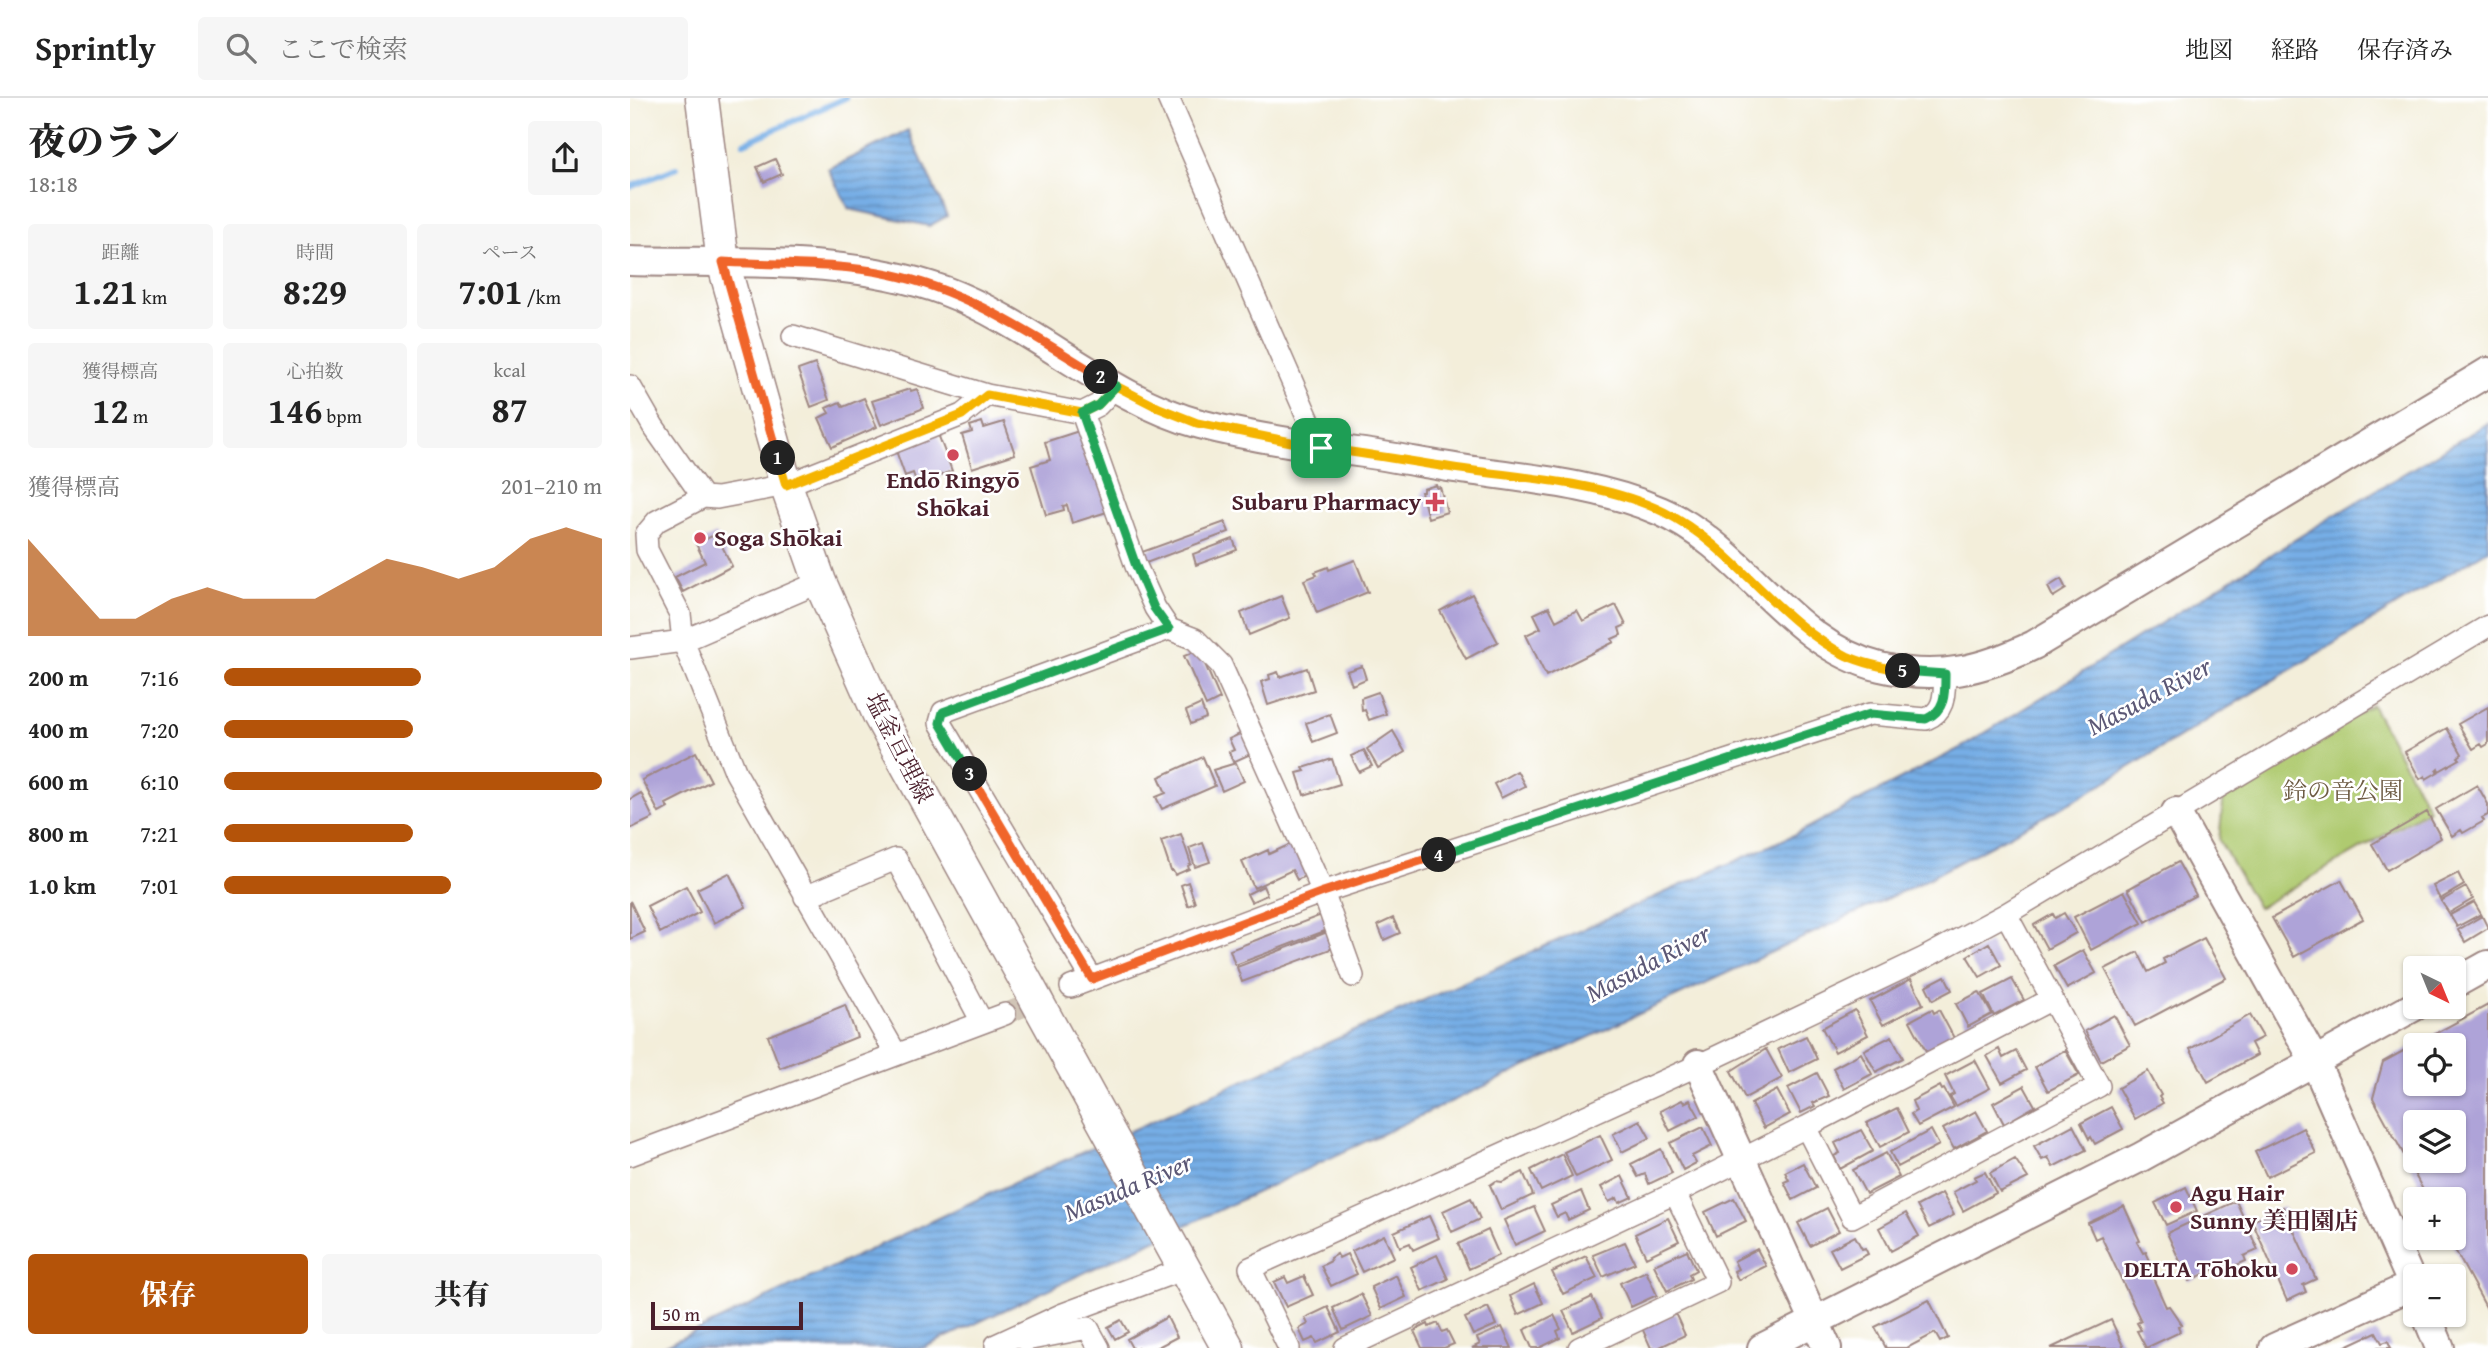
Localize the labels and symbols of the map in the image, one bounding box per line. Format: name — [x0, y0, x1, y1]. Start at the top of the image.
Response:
pin: 2 — [1084, 360, 1119, 394]
pin — [1291, 418, 1351, 478]
pin: 1 — [760, 440, 796, 476]
marker: Endō Ringyō Shōkai — [945, 447, 961, 463]
place label: Endō Ringyō Shōkai — [886, 462, 1020, 525]
place label: Subaru Pharmacy — [1231, 484, 1422, 519]
marker: Subaru Pharmacy — [1427, 494, 1443, 510]
place label: Soga Shōkai — [714, 520, 843, 555]
marker: Soga Shōkai — [692, 530, 708, 546]
water label: Masuda River — [2079, 646, 2219, 745]
pin: 5 — [1886, 654, 1920, 688]
street label: 塩釜亘理線 — [857, 686, 942, 809]
pin: 3 — [952, 756, 988, 792]
park label: 鈴の音公園 — [2283, 773, 2403, 808]
pin: 4 — [1422, 838, 1456, 872]
water label: Masuda River — [1578, 913, 1718, 1012]
north arrow — [2403, 956, 2466, 1018]
water label: Masuda River — [1057, 1141, 1199, 1231]
place label: Agu Hair Sunny 美田園店 — [2190, 1175, 2358, 1238]
marker: Agu Hair Sunny 美田園店 — [2168, 1199, 2184, 1215]
place label: DELTA Tōhoku — [2124, 1251, 2278, 1286]
marker: DELTA Tōhoku — [2284, 1261, 2300, 1277]
scale bar — [651, 1299, 803, 1331]

